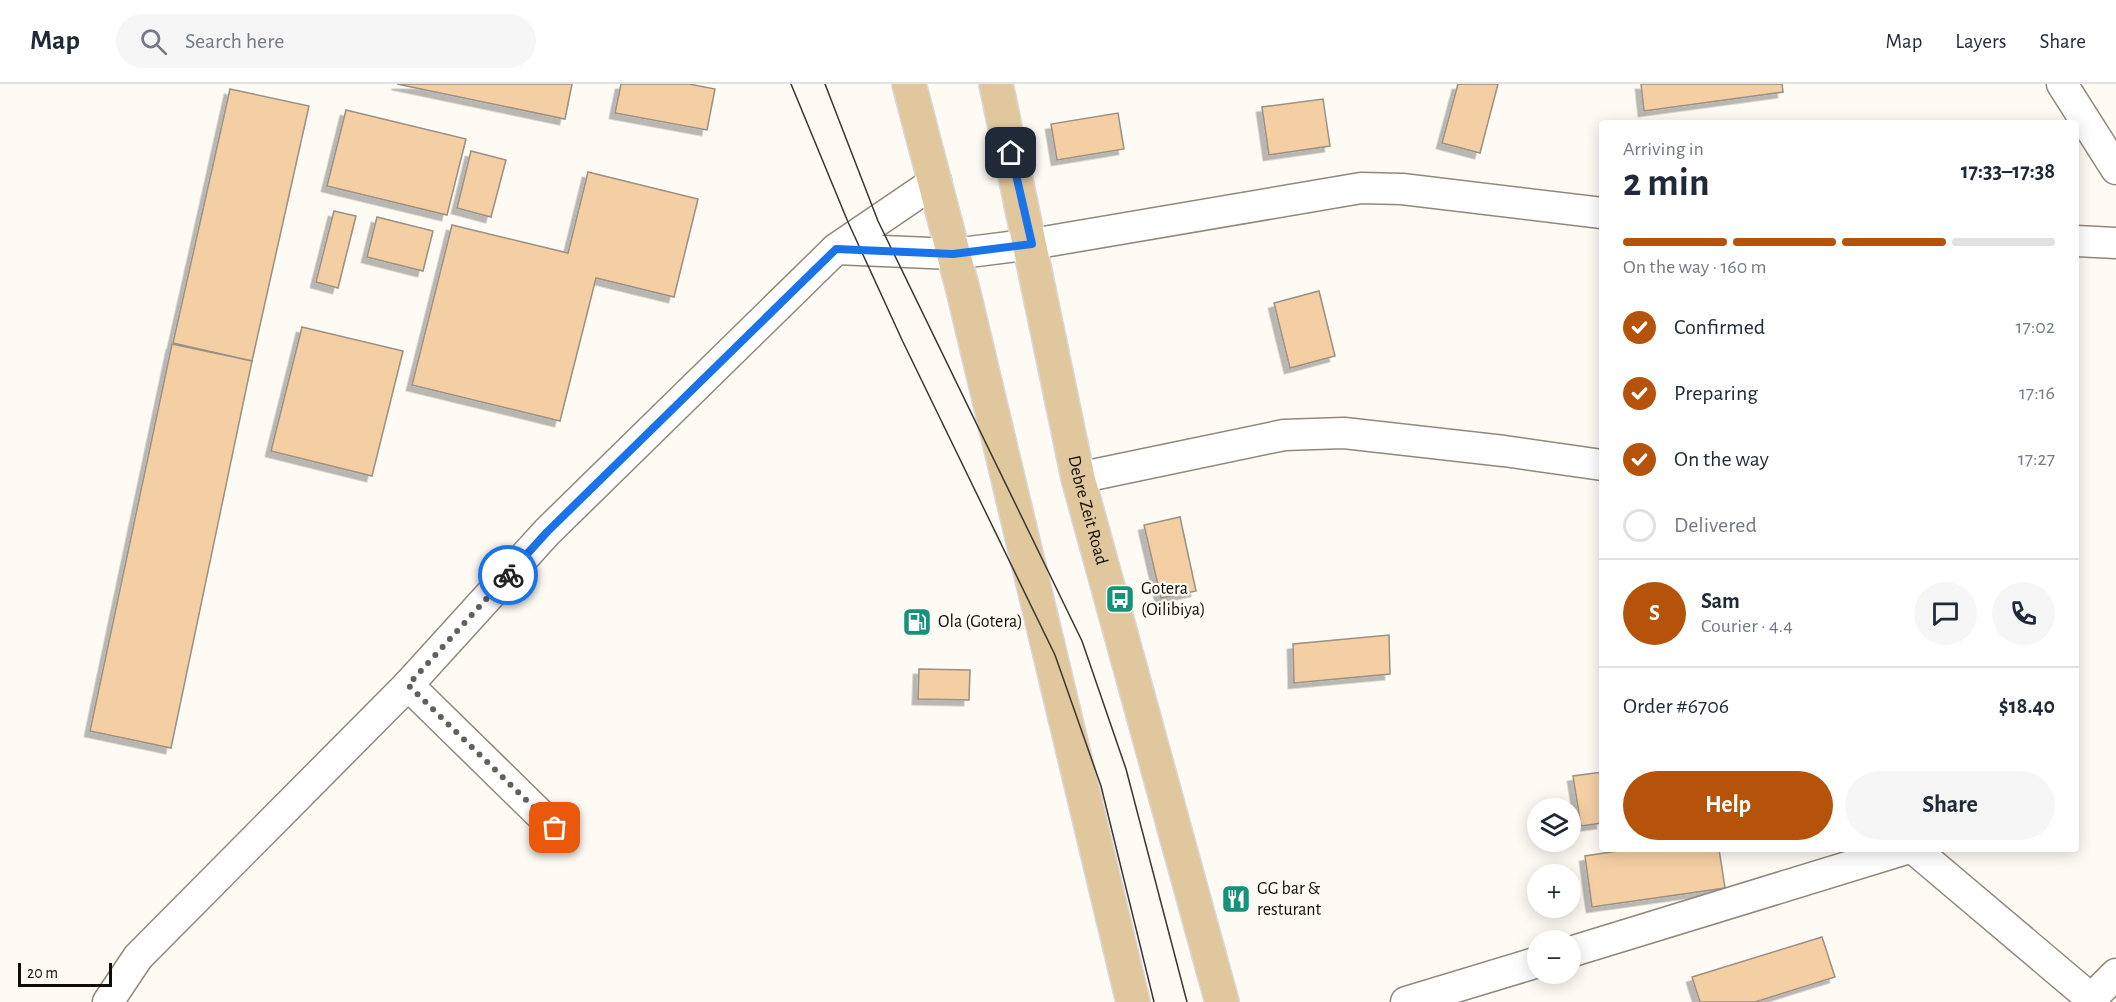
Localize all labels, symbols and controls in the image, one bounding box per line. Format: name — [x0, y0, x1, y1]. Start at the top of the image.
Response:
search box — [116, 14, 536, 68]
icon: search — [137, 25, 170, 58]
text: Map — [30, 27, 80, 55]
text: Search here — [185, 30, 284, 52]
text: Map — [1886, 31, 1922, 52]
text: Layers — [1955, 31, 2006, 52]
text: Share — [2039, 31, 2086, 52]
pin — [985, 127, 1036, 178]
icon: home — [994, 136, 1027, 169]
text: Arriving in — [1623, 139, 1704, 159]
text: 17:33–17:38 — [1961, 160, 2055, 182]
text: 2 min — [1623, 164, 1710, 203]
text: On the way · 160 m — [1623, 257, 1767, 277]
icon: check — [1623, 311, 1656, 344]
text: Confirmed — [1674, 316, 1765, 338]
text: 17:02 — [2016, 317, 2055, 337]
icon: check — [1623, 377, 1656, 410]
text: Preparing — [1674, 382, 1758, 404]
text: 17:16 — [2019, 383, 2055, 403]
icon: check — [1623, 443, 1656, 476]
text: On the way — [1674, 448, 1769, 470]
text: 17:27 — [2018, 449, 2055, 469]
street label: Debre Zeit Road — [1065, 454, 1110, 567]
text: Delivered — [1674, 514, 1757, 536]
courier — [478, 545, 538, 605]
icon: bike — [492, 559, 525, 592]
place label: Gotera (Oilibiya) — [1141, 580, 1206, 619]
button: chat — [1914, 582, 1977, 645]
button: phone — [1992, 582, 2055, 645]
bus stop icon: Gotera (Oilibiya) — [1104, 583, 1136, 615]
text: Sam — [1701, 590, 1740, 612]
text: S — [1649, 602, 1660, 624]
fuel station icon: Ola (Gotera) — [901, 606, 933, 638]
place label: Ola (Gotera) — [938, 613, 1023, 631]
text: Courier · 4.4 — [1701, 616, 1793, 636]
text: Order #6706 — [1623, 695, 1729, 717]
text: $18.40 — [1999, 695, 2055, 717]
button: Help — [1623, 771, 1833, 840]
button: Share — [1845, 771, 2055, 840]
map controls — [1527, 798, 1581, 984]
button: layers — [1527, 798, 1581, 852]
pin — [529, 802, 580, 853]
icon: bag — [538, 811, 571, 844]
button: + — [1527, 864, 1581, 918]
place label: GG bar & resturant — [1257, 880, 1322, 919]
restaurant icon: GG bar & resturant — [1220, 883, 1252, 915]
button: − — [1527, 930, 1581, 984]
scale bar — [18, 960, 112, 988]
text: 20 m — [27, 965, 58, 981]

